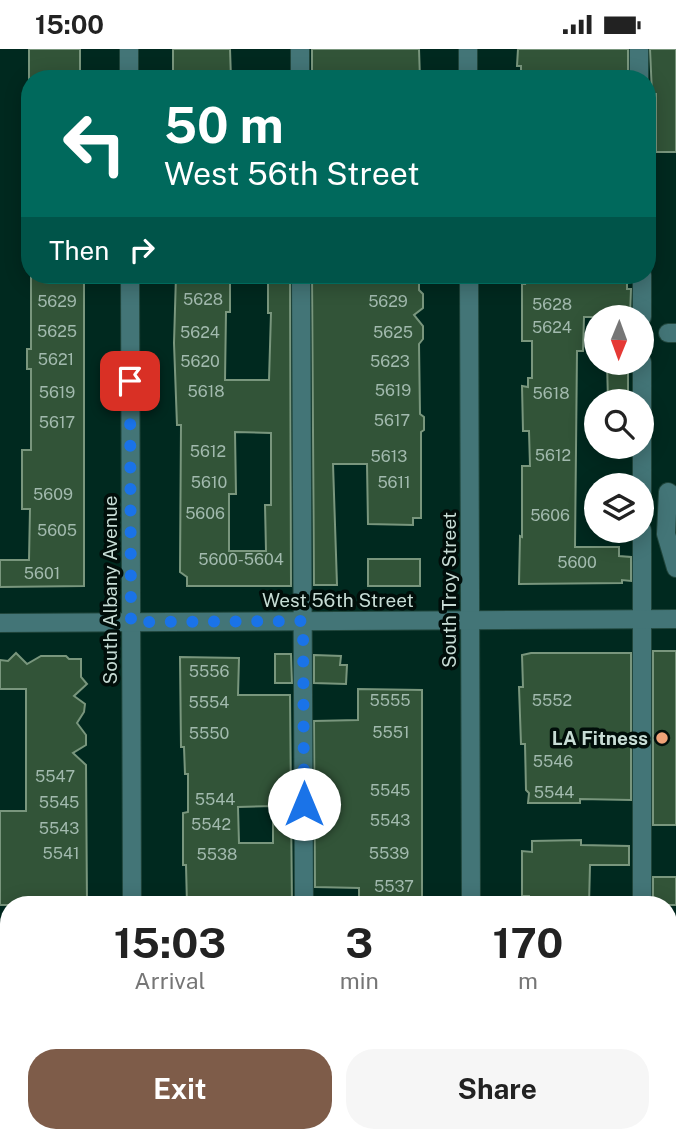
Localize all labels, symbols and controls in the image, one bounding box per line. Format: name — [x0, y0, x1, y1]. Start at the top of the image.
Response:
text: 15:00 — [35, 9, 104, 40]
text: 50 m — [164, 96, 284, 154]
icon: left — [49, 98, 140, 189]
text: West 56th Street — [164, 155, 420, 192]
icon: right — [123, 231, 161, 269]
text: Then — [49, 235, 109, 266]
house number: 5628 — [183, 290, 223, 309]
house number: 5629 — [37, 292, 77, 311]
house number: 5629 — [368, 292, 408, 311]
house number: 5628 — [532, 295, 572, 314]
north arrow — [584, 305, 654, 375]
map controls — [584, 305, 654, 543]
house number: 5624 — [532, 318, 572, 337]
house number: 5625 — [37, 322, 77, 341]
house number: 5624 — [180, 323, 220, 342]
house number: 5625 — [373, 323, 413, 342]
house number: 5621 — [38, 350, 74, 369]
pin — [100, 351, 160, 411]
house number: 5620 — [180, 352, 220, 371]
house number: 5623 — [370, 352, 410, 371]
icon: arrive — [111, 362, 149, 400]
house number: 5619 — [375, 381, 411, 400]
house number: 5618 — [187, 382, 225, 401]
house number: 5619 — [39, 383, 75, 402]
house number: 5618 — [532, 384, 570, 403]
button: search — [584, 389, 654, 459]
house number: 5617 — [374, 411, 410, 430]
house number: 5617 — [39, 413, 75, 432]
house number: 5612 — [190, 442, 226, 461]
house number: 5612 — [535, 446, 571, 465]
house number: 5613 — [371, 447, 407, 466]
house number: 5610 — [191, 473, 227, 492]
house number: 5611 — [377, 473, 411, 492]
button: layers — [584, 473, 654, 543]
house number: 5609 — [33, 485, 73, 504]
street label: South Albany Avenue — [99, 496, 121, 684]
house number: 5606 — [185, 504, 225, 523]
house number: 5606 — [530, 506, 570, 525]
street label: South Troy Street — [438, 512, 460, 668]
house number: 5605 — [37, 521, 77, 540]
house number: 5600-5604 — [198, 550, 284, 569]
house number: 5600 — [557, 553, 597, 572]
house number: 5601 — [24, 564, 60, 583]
street label: West 56th Street — [262, 589, 414, 611]
house number: 5556 — [189, 662, 229, 681]
house number: 5555 — [370, 691, 411, 710]
house number: 5552 — [532, 691, 572, 710]
house number: 5554 — [189, 693, 229, 712]
house number: 5551 — [372, 723, 410, 742]
house number: 5550 — [189, 724, 229, 743]
place label: LA Fitness — [552, 727, 648, 749]
marker: LA Fitness — [654, 730, 670, 746]
house number: 5546 — [533, 752, 573, 771]
house number: 5547 — [35, 767, 75, 786]
position arrow — [267, 767, 341, 841]
house number: 5545 — [370, 781, 410, 800]
house number: 5544 — [534, 783, 574, 802]
house number: 5544 — [195, 790, 235, 809]
house number: 5545 — [39, 793, 79, 812]
house number: 5543 — [370, 811, 410, 830]
house number: 5542 — [191, 815, 231, 834]
house number: 5543 — [39, 819, 79, 838]
house number: 5541 — [42, 844, 80, 863]
house number: 5539 — [369, 844, 409, 863]
house number: 5538 — [197, 845, 237, 864]
house number: 5537 — [374, 877, 414, 896]
text: 15:03 — [114, 918, 226, 967]
text: 3 — [345, 918, 373, 967]
text: 170 — [492, 918, 563, 967]
text: Arrival — [134, 967, 205, 994]
text: min — [340, 967, 379, 994]
text: m — [518, 967, 538, 994]
button: Exit — [28, 1049, 332, 1129]
button: Share — [346, 1049, 649, 1129]

